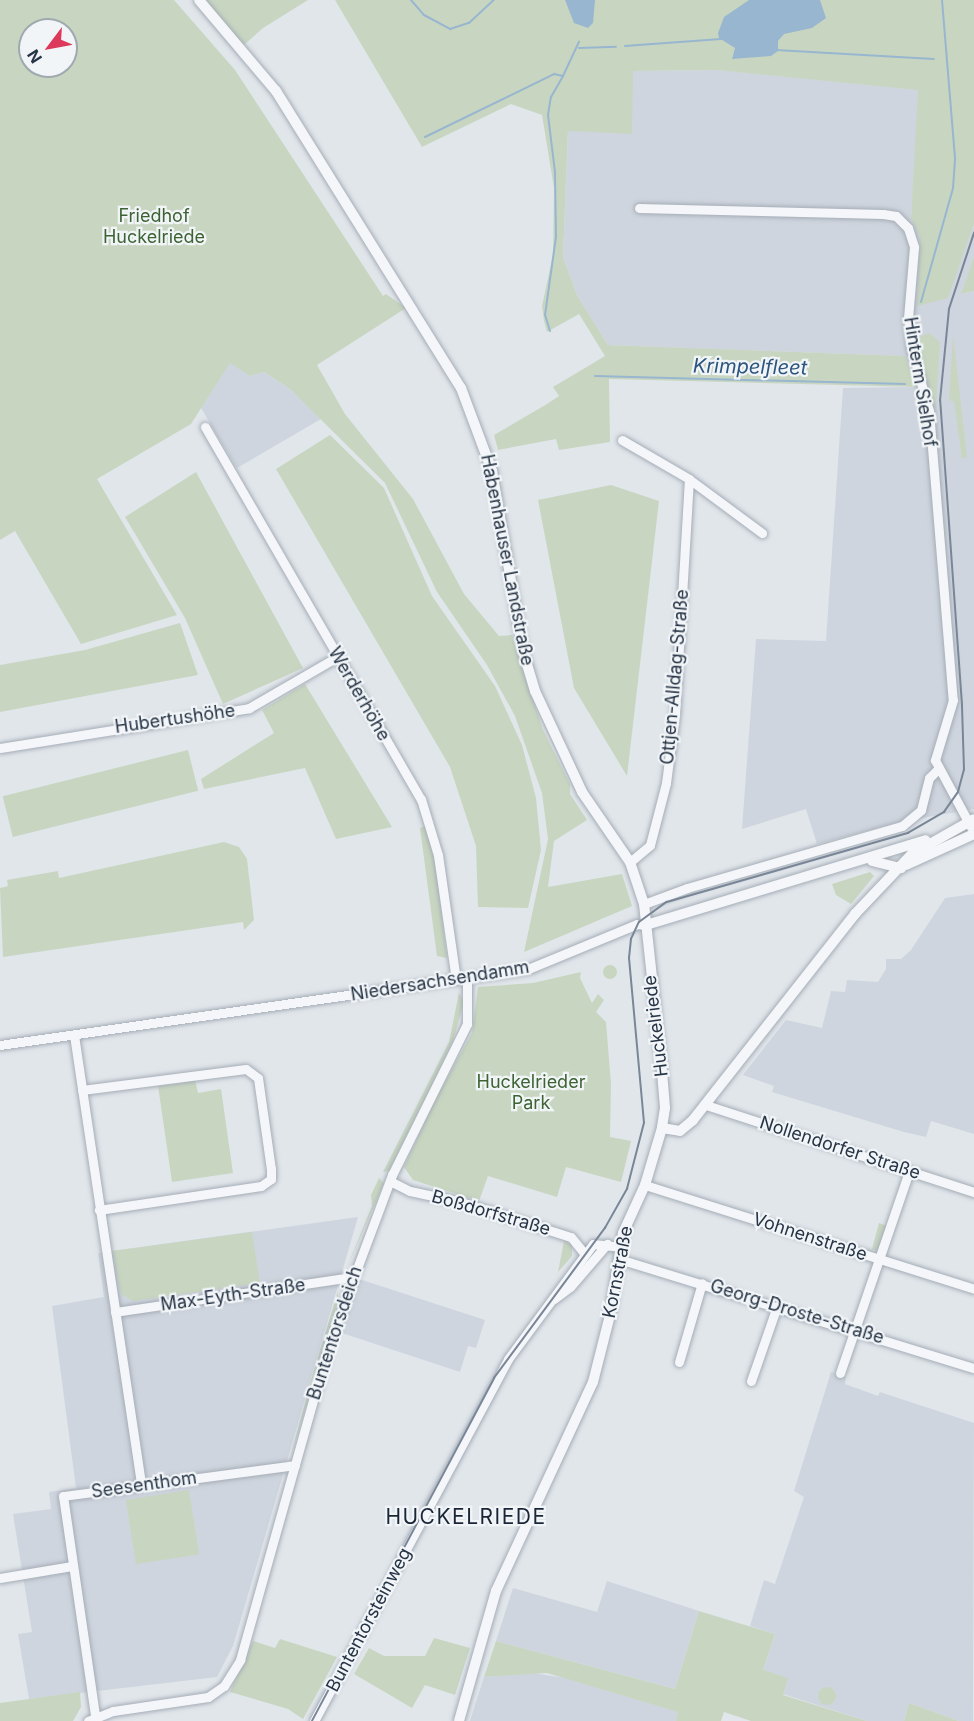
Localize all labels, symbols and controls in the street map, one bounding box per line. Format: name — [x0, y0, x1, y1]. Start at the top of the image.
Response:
north arrow — [18, 18, 78, 78]
text: N — [23, 46, 46, 67]
park label: Friedhof Huckelriede — [103, 206, 205, 248]
street label: Hinterm Sielhof — [899, 315, 941, 449]
water label: Krimpelfleet — [693, 354, 807, 380]
street label: Habenhauser Landstraße — [476, 453, 538, 667]
street label: Ottjen-Alldag-Straße — [657, 588, 693, 766]
street label: Werderhöhe — [323, 643, 395, 745]
street label: Hubertushöhe — [113, 700, 237, 738]
street label: Niedersachsendamm — [349, 956, 531, 1006]
street label: Huckelriede — [639, 974, 673, 1078]
park label: Huckelrieder Park — [477, 1072, 585, 1114]
street label: Nollendorfer Straße — [757, 1112, 923, 1184]
street label: Boßdorfstraße — [429, 1186, 553, 1240]
street label: Vohnenstraße — [750, 1208, 870, 1266]
street label: Kornstraße — [598, 1224, 638, 1320]
street label: Buntentorsdeich — [303, 1263, 367, 1403]
street label: Max-Eyth-Straße — [159, 1274, 307, 1316]
street label: Georg-Droste-Straße — [707, 1275, 887, 1349]
street label: Seesenthom — [90, 1467, 198, 1503]
district label: HUCKELRIEDE — [385, 1504, 547, 1530]
street label: Buntentorsteinweg — [322, 1544, 416, 1696]

